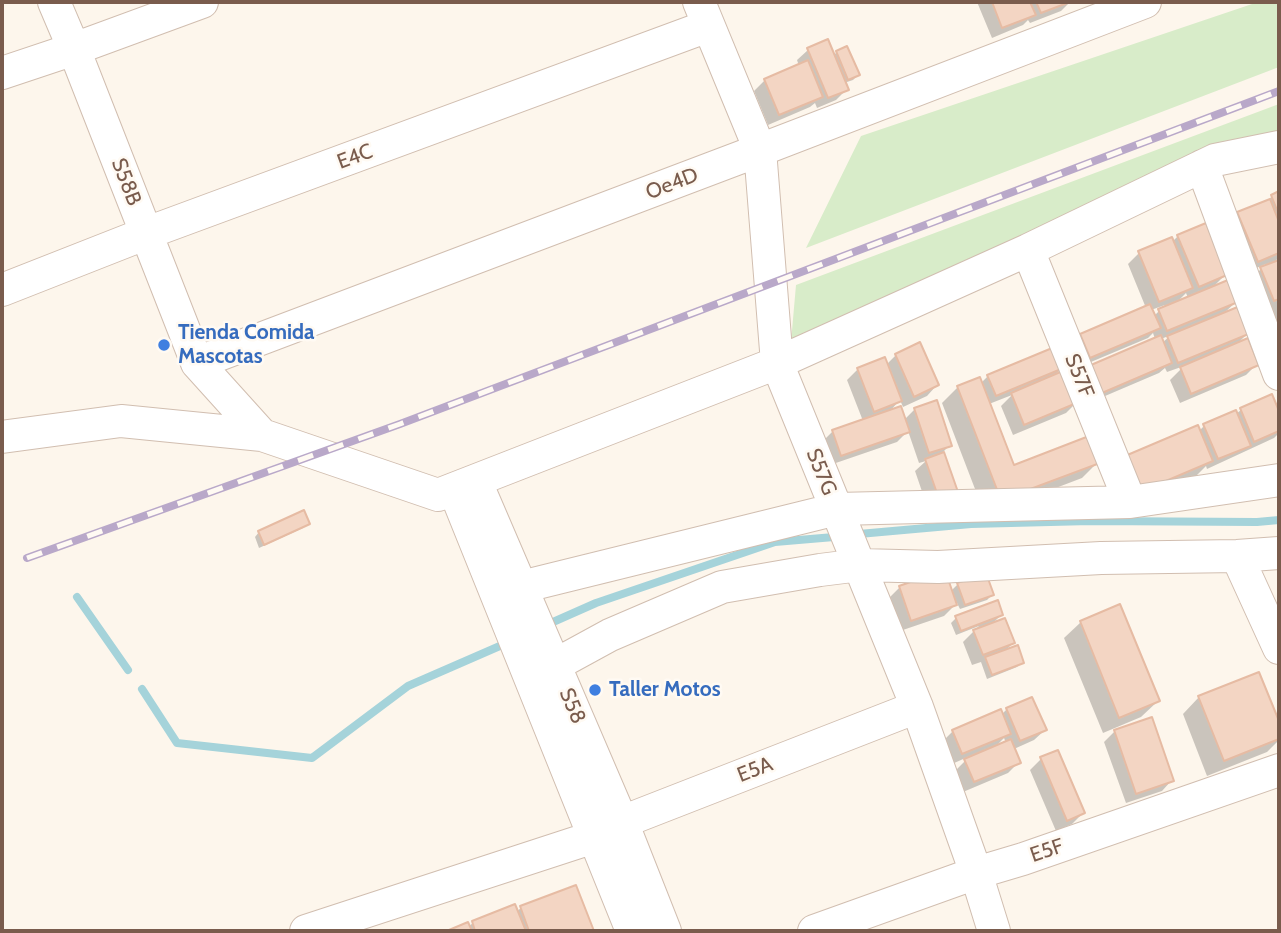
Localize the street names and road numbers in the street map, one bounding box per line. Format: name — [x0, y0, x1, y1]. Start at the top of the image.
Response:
street label: E4C — [334, 139, 376, 175]
street label: S58B — [105, 155, 147, 209]
street label: Oe4D — [642, 163, 702, 205]
street label: S57F — [1059, 350, 1099, 402]
street label: S57G — [800, 445, 842, 499]
street label: S58 — [553, 684, 591, 728]
street label: E5A — [734, 752, 776, 788]
street label: E5F — [1027, 834, 1067, 868]

